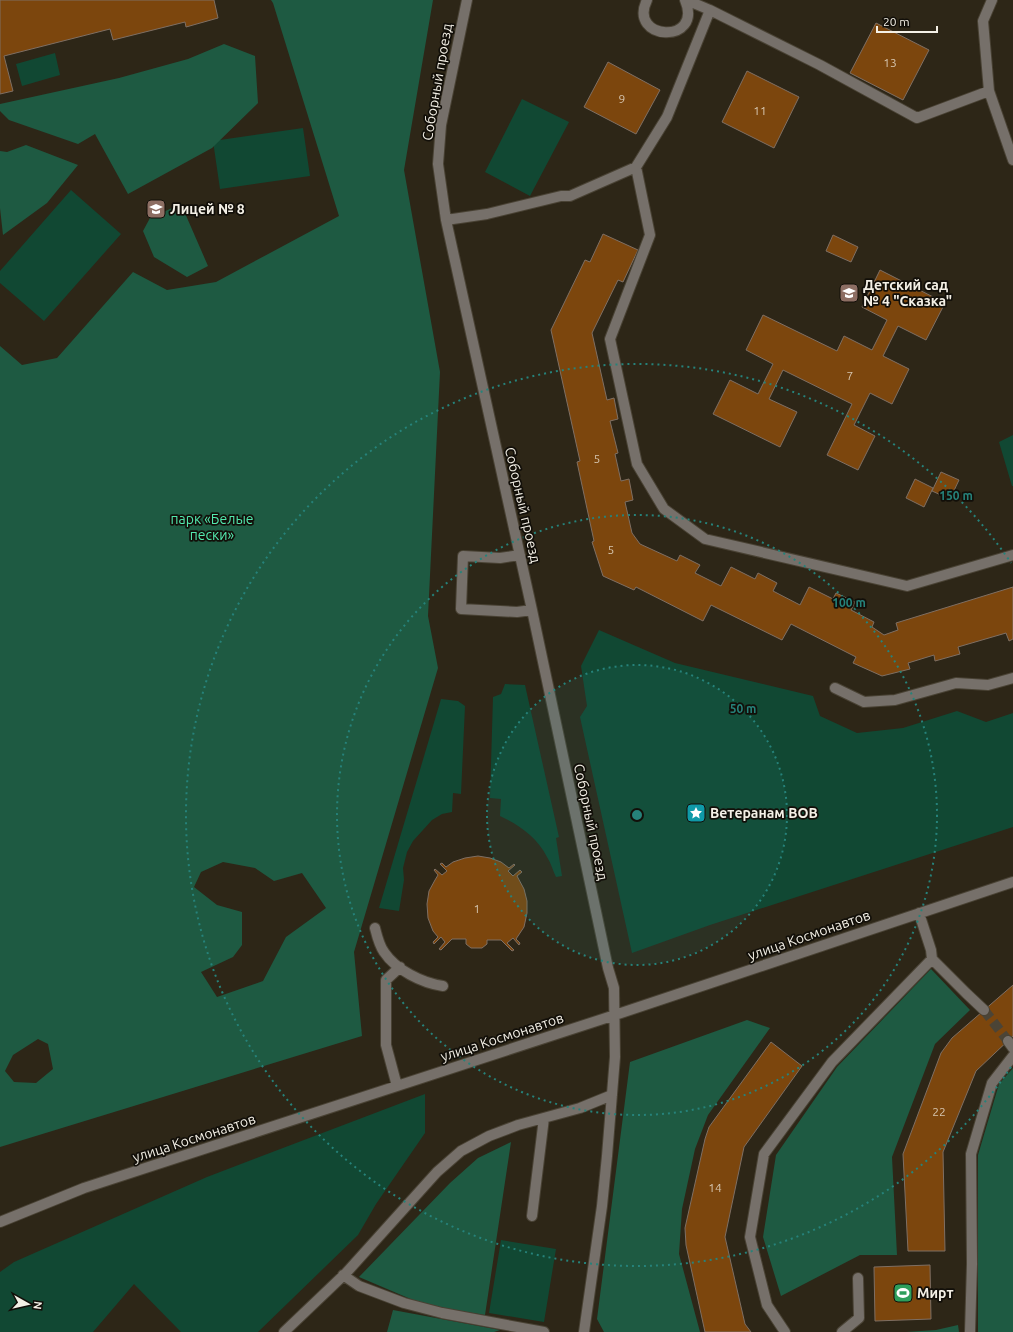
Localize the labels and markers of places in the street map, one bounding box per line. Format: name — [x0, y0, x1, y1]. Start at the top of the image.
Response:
school or university icon: Лицей № 8 — [145, 198, 167, 220]
place label: Лицей № 8 — [170, 201, 245, 217]
place label: Детский сад № 4 "Сказка" — [863, 277, 952, 309]
school or university icon: Детский сад № 4 "Сказка" — [838, 282, 860, 304]
place icon: Ветеранам ВОВ — [685, 802, 707, 824]
place label: Ветеранам ВОВ — [710, 805, 818, 821]
centre of rings — [630, 808, 644, 822]
sports icon: Мирт — [892, 1282, 914, 1304]
place label: Мирт — [917, 1285, 953, 1301]

